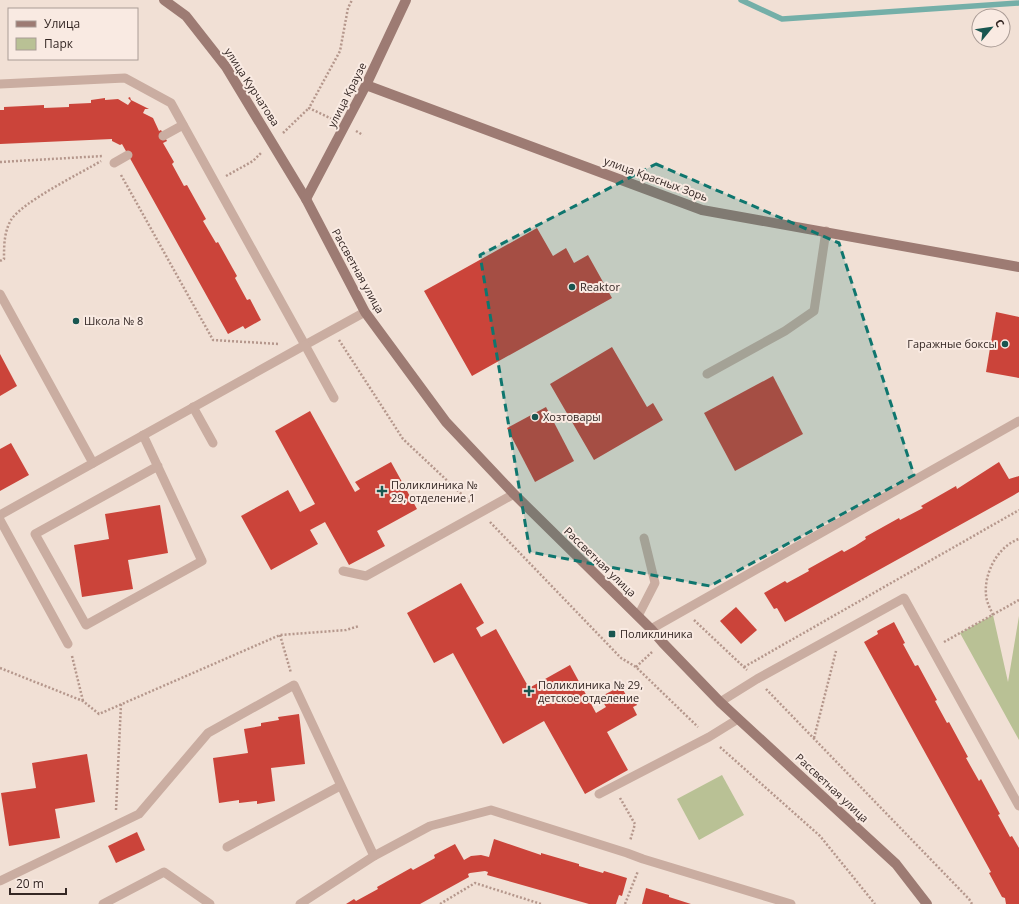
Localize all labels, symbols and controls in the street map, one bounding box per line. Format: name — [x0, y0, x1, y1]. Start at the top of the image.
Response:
legend — [8, 8, 138, 60]
north arrow — [971, 8, 1011, 48]
text: Улица — [44, 15, 80, 32]
text: С — [992, 16, 1008, 30]
text: Парк — [44, 35, 74, 52]
street label: улица Курчатова — [221, 45, 283, 129]
street label: улица Краузе — [324, 60, 369, 130]
street label: улица Красных Зорь — [602, 153, 710, 204]
street label: Рассветная улица — [329, 226, 388, 316]
place label: Reaktor — [580, 279, 620, 294]
marker: Reaktor — [567, 282, 577, 292]
place label: Школа № 8 — [84, 313, 143, 328]
marker: Школа № 8 — [71, 316, 81, 326]
place label: Гаражные боксы — [907, 336, 997, 351]
marker: Гаражные боксы — [1000, 339, 1010, 349]
place label: Хозтовары — [543, 409, 601, 424]
marker: Хозтовары — [530, 412, 540, 422]
place label: Поликлиника № 29, отделение 1 — [391, 477, 478, 505]
marker: Поликлиника № 29, отделение 1 — [376, 485, 388, 497]
street label: Рассветная улица — [561, 523, 640, 600]
place label: Поликлиника — [620, 626, 693, 641]
marker: Поликлиника — [607, 629, 617, 639]
place label: Поликлиника № 29, детское отделение — [538, 677, 643, 705]
marker: Поликлиника № 29, детское отделение — [523, 685, 535, 697]
street label: Рассветная улица — [793, 750, 872, 825]
scale bar — [10, 870, 66, 896]
text: 20 m — [16, 875, 44, 892]

